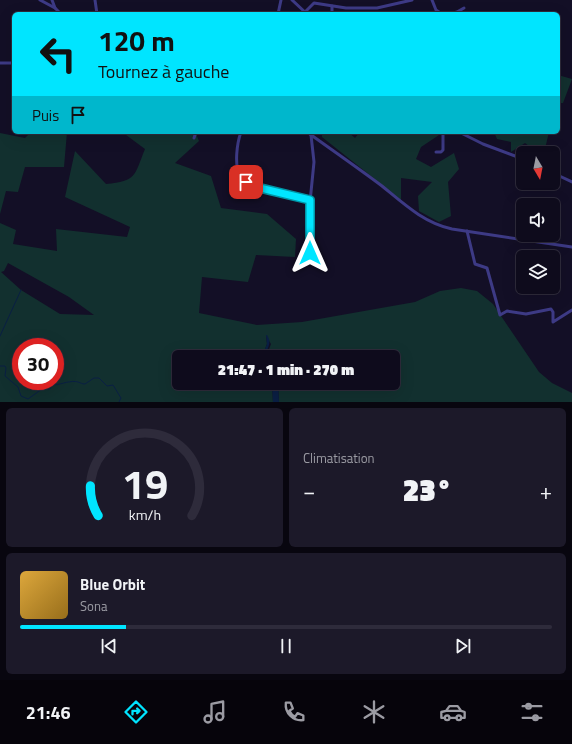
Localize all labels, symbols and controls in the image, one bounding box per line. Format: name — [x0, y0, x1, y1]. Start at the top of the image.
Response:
text: 120 m — [98, 19, 175, 62]
icon: left — [32, 28, 84, 80]
text: Tournez à gauche — [98, 58, 229, 85]
text: Puis — [32, 104, 59, 127]
icon: arrive — [67, 104, 89, 126]
north arrow — [516, 146, 560, 190]
map controls — [516, 146, 560, 294]
pin — [229, 165, 263, 199]
icon: arrive — [235, 171, 257, 193]
button: sound — [516, 198, 560, 242]
position arrow — [289, 232, 331, 274]
button: layers — [516, 250, 560, 294]
speed limit sign: 30 — [12, 338, 64, 390]
text: 21:47 · 1 min · 270 m — [218, 358, 354, 381]
text: Climatisation — [303, 448, 375, 468]
text: 19 — [121, 451, 168, 514]
text: 23° — [403, 467, 452, 513]
text: − — [303, 474, 315, 508]
text: + — [540, 474, 552, 508]
text: km/h — [128, 503, 161, 525]
text: Blue Orbit — [80, 573, 145, 596]
text: Sona — [80, 596, 107, 616]
icon: previous — [98, 635, 120, 657]
icon: pause — [275, 635, 297, 657]
icon: next — [452, 635, 474, 657]
icon: directions — [122, 698, 150, 726]
icon: music — [201, 698, 229, 726]
icon: phone — [280, 698, 308, 726]
icon: climate — [360, 698, 388, 726]
icon: car — [439, 698, 467, 726]
icon: filters — [518, 698, 546, 726]
text: 21:46 — [26, 699, 71, 726]

